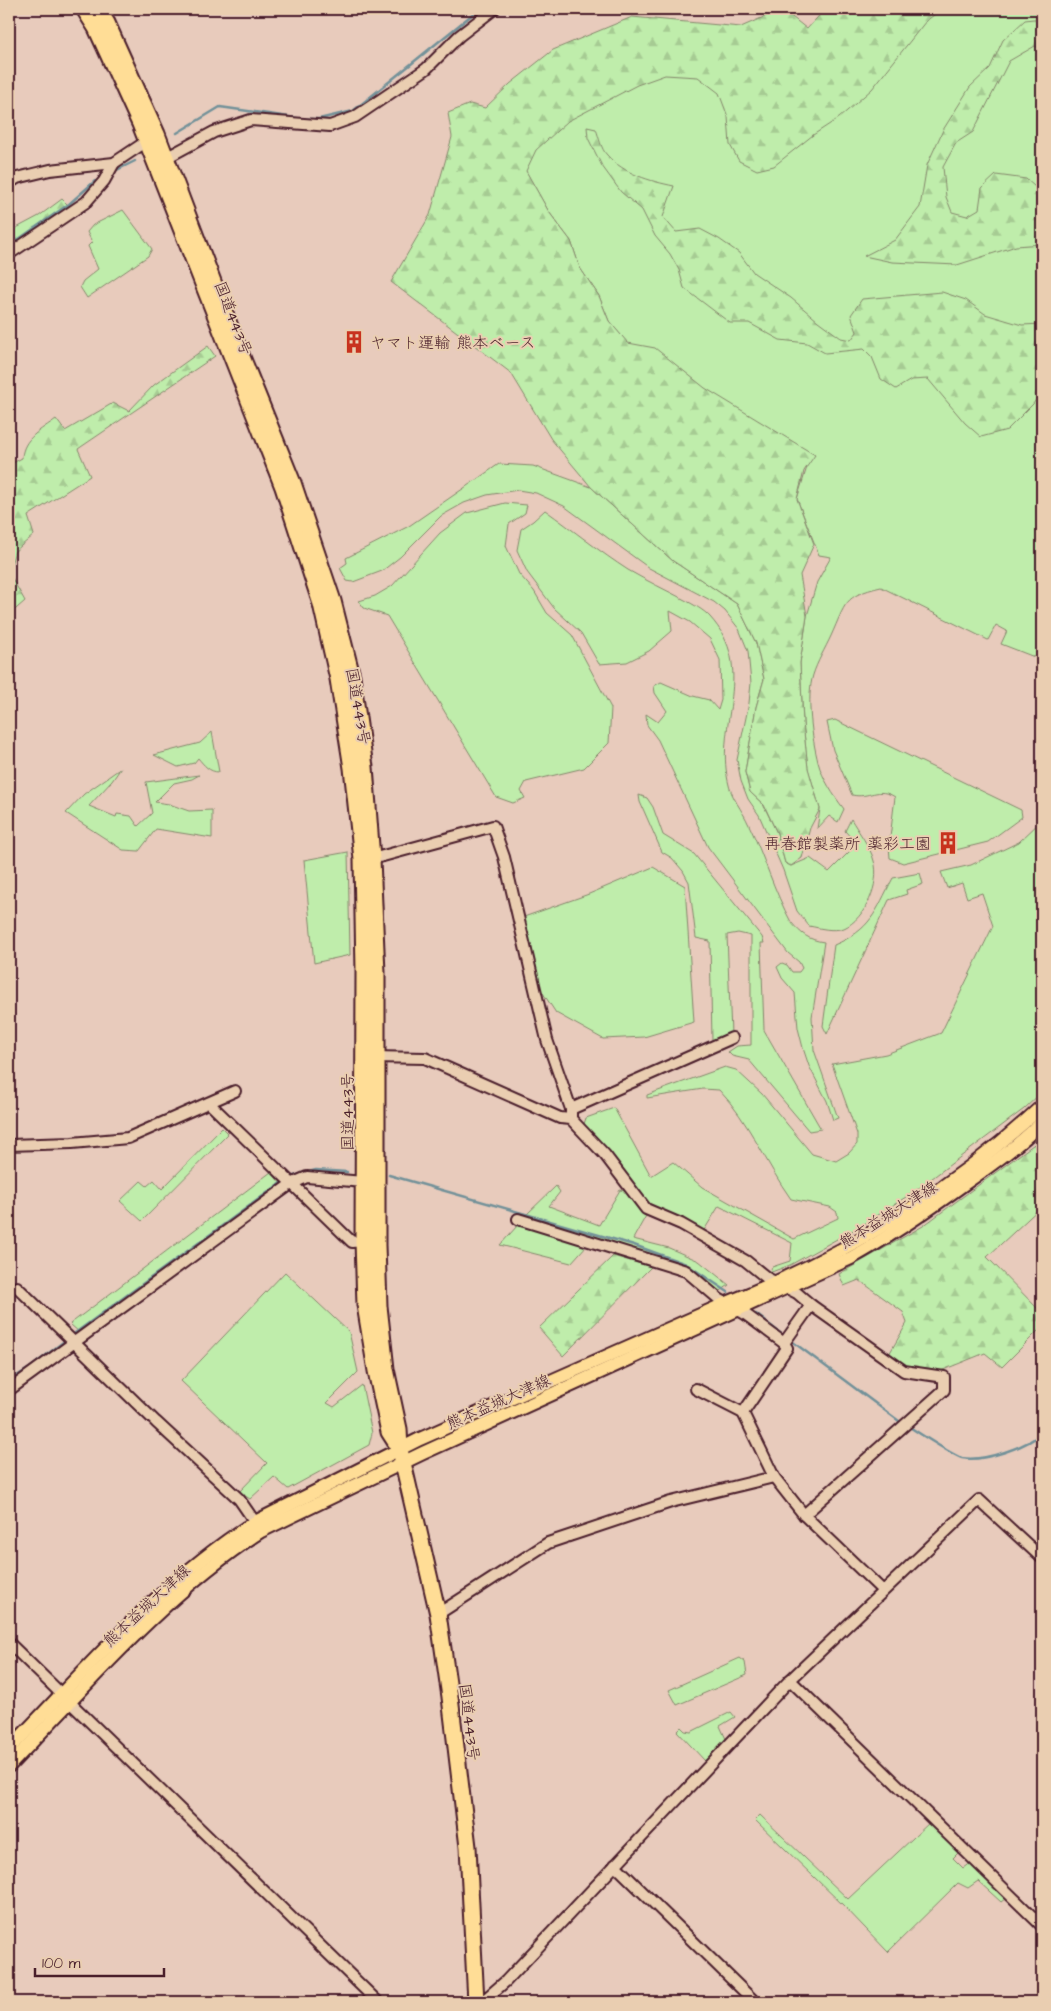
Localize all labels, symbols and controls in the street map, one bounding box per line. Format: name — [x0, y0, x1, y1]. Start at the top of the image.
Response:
street label: 国道443号 — [209, 278, 257, 359]
building icon: ヤマト運輸 熊本ベース — [341, 329, 367, 355]
place label: ヤマト運輸 熊本ベース — [370, 332, 535, 354]
street label: 国道443号 — [340, 666, 376, 746]
building icon: 再春館製薬所 薬彩工園 — [935, 830, 961, 856]
place label: 再春館製薬所 薬彩工園 — [765, 833, 931, 855]
street label: 国道443号 — [337, 1073, 359, 1151]
street label: 熊本益城大津線 — [835, 1176, 942, 1254]
street label: 熊本益城大津線 — [443, 1369, 554, 1435]
street label: 熊本益城大津線 — [98, 1559, 195, 1652]
street label: 国道443号 — [453, 1682, 485, 1762]
scale bar — [35, 1946, 164, 1978]
text: 100 m — [42, 1953, 81, 1974]

